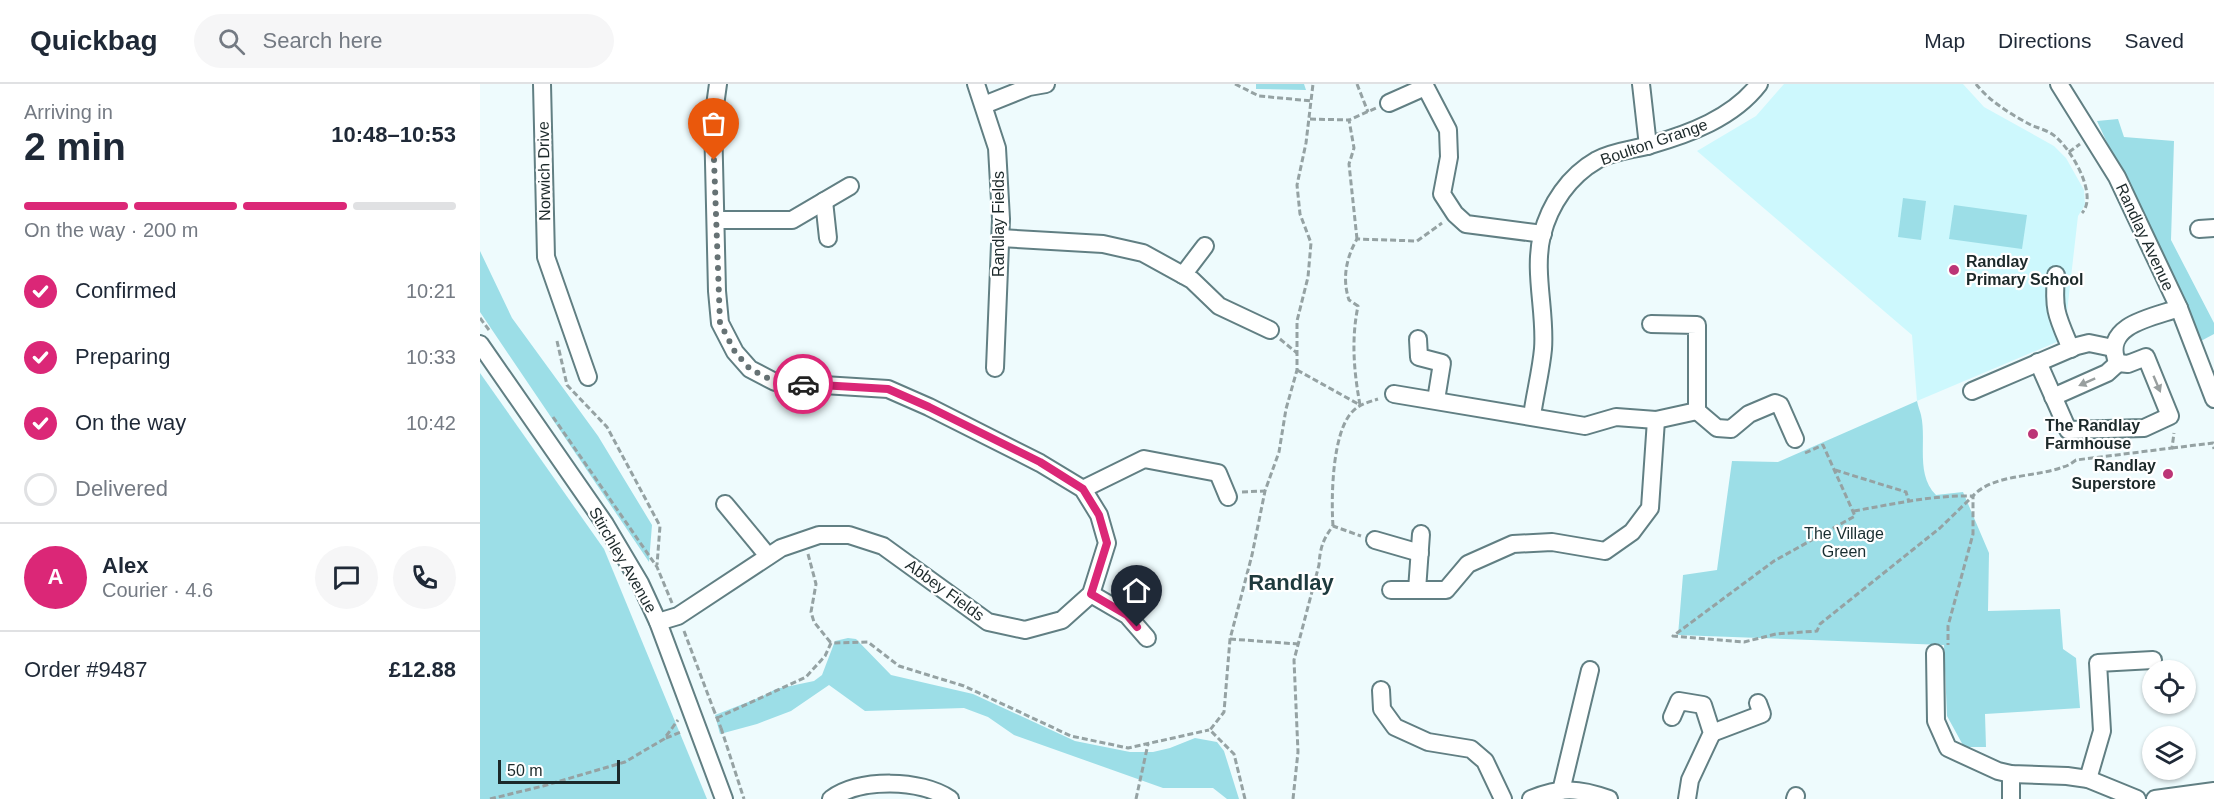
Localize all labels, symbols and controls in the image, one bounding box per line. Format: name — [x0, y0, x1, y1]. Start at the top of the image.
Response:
search box — [194, 14, 614, 68]
text: Quickbag — [30, 25, 158, 56]
icon: search — [215, 25, 248, 58]
text: Search here — [263, 28, 382, 53]
text: Map — [1924, 29, 1965, 52]
text: Directions — [1998, 29, 2091, 52]
text: Saved — [2124, 29, 2184, 52]
pin — [688, 98, 739, 160]
text: Arriving in — [24, 101, 113, 123]
icon: bag — [697, 107, 730, 140]
street label: Boulton Grange — [1598, 116, 1710, 168]
street label: Norwich Drive — [535, 121, 553, 221]
text: 10:48–10:53 — [331, 122, 456, 147]
text: 2 min — [24, 125, 126, 168]
street label: Randlay Fields — [990, 171, 1007, 277]
street label: Randlay Avenue — [2113, 181, 2177, 293]
text: On the way · 200 m — [24, 219, 199, 241]
place label: Randlay Primary School — [1966, 253, 2083, 288]
marker: Randlay Primary School — [1947, 263, 1961, 277]
icon: check — [24, 275, 57, 308]
text: Confirmed — [75, 278, 176, 303]
text: 10:21 — [406, 280, 456, 302]
icon: check — [24, 341, 57, 374]
text: Preparing — [75, 344, 170, 369]
text: 10:33 — [406, 346, 456, 368]
courier — [773, 354, 833, 414]
icon: car — [787, 368, 820, 401]
one-way arrow — [2153, 375, 2162, 393]
one-way arrow — [2077, 377, 2095, 387]
icon: check — [24, 407, 57, 440]
text: On the way — [75, 410, 186, 435]
text: 10:42 — [406, 412, 456, 434]
place label: The Randlay Farmhouse — [2045, 417, 2140, 452]
marker: The Randlay Farmhouse — [2026, 427, 2040, 441]
place label: Randlay Superstore — [2072, 457, 2156, 492]
marker: Randlay Superstore — [2161, 467, 2175, 481]
text: Delivered — [75, 476, 168, 501]
street label: Stirchley Avenue — [586, 504, 660, 616]
park label: The Village Green — [1804, 525, 1884, 560]
button: chat — [315, 546, 378, 609]
button: phone — [393, 546, 456, 609]
text: Alex — [102, 553, 148, 578]
street label: Abbey Fields — [903, 556, 987, 624]
text: A — [48, 564, 63, 589]
pin — [1111, 565, 1162, 627]
district label: Randlay — [1248, 570, 1335, 595]
icon: home — [1120, 574, 1153, 607]
text: Courier · 4.6 — [102, 579, 213, 601]
text: Order #9487 — [24, 657, 148, 682]
text: £12.88 — [389, 657, 456, 682]
map controls — [2142, 660, 2196, 780]
button: locate — [2142, 660, 2196, 714]
button: layers — [2142, 726, 2196, 780]
scale bar — [498, 757, 620, 784]
text: 50 m — [507, 762, 543, 779]

